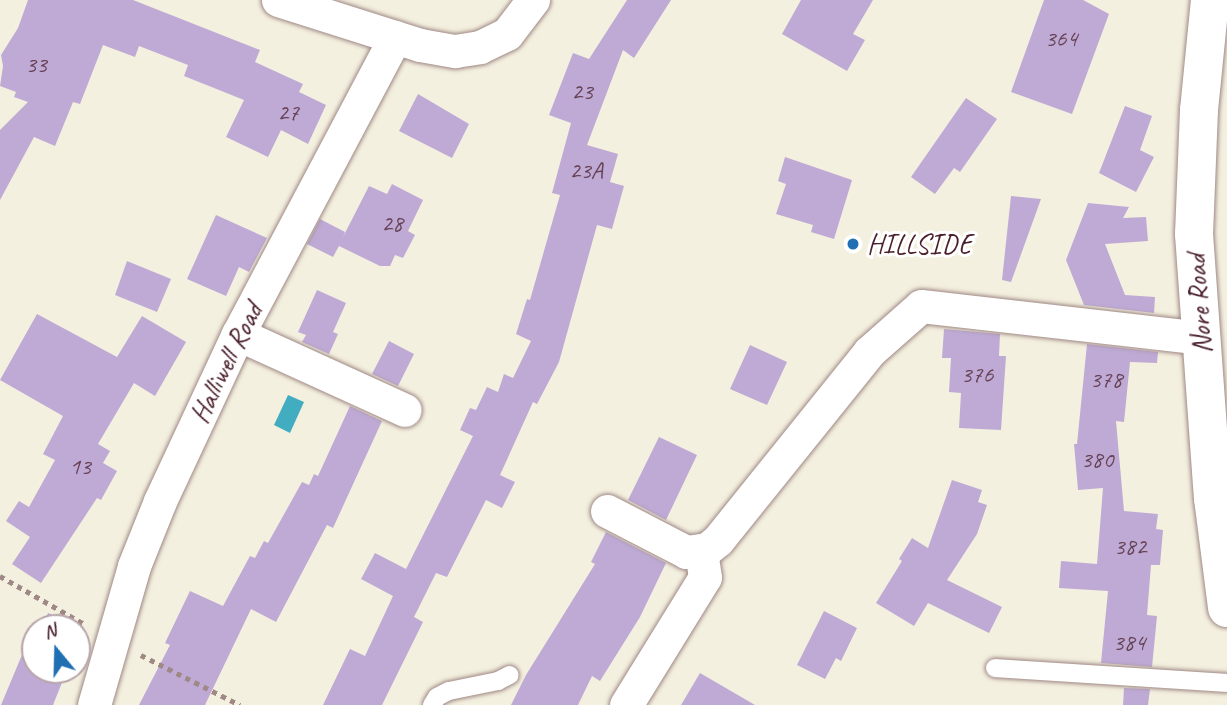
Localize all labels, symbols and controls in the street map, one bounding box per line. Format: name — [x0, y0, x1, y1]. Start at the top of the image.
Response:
house number: 364 — [1045, 25, 1077, 53]
house number: 33 — [25, 51, 47, 79]
house number: 23 — [571, 78, 593, 106]
house number: 27 — [277, 99, 299, 127]
house number: 23A — [569, 157, 603, 185]
house number: 28 — [381, 210, 403, 238]
place label: HILLSIDE — [867, 227, 972, 261]
marker: HILLSIDE — [845, 236, 861, 252]
street label: Nore Road — [1179, 253, 1219, 355]
street label: Halliwell Road — [183, 297, 269, 429]
house number: 376 — [961, 361, 993, 389]
house number: 378 — [1090, 366, 1122, 394]
house number: 380 — [1081, 446, 1113, 474]
house number: 13 — [69, 453, 91, 481]
house number: 382 — [1114, 533, 1146, 561]
north arrow — [21, 614, 91, 684]
text: N — [40, 618, 59, 644]
house number: 384 — [1113, 629, 1145, 657]

